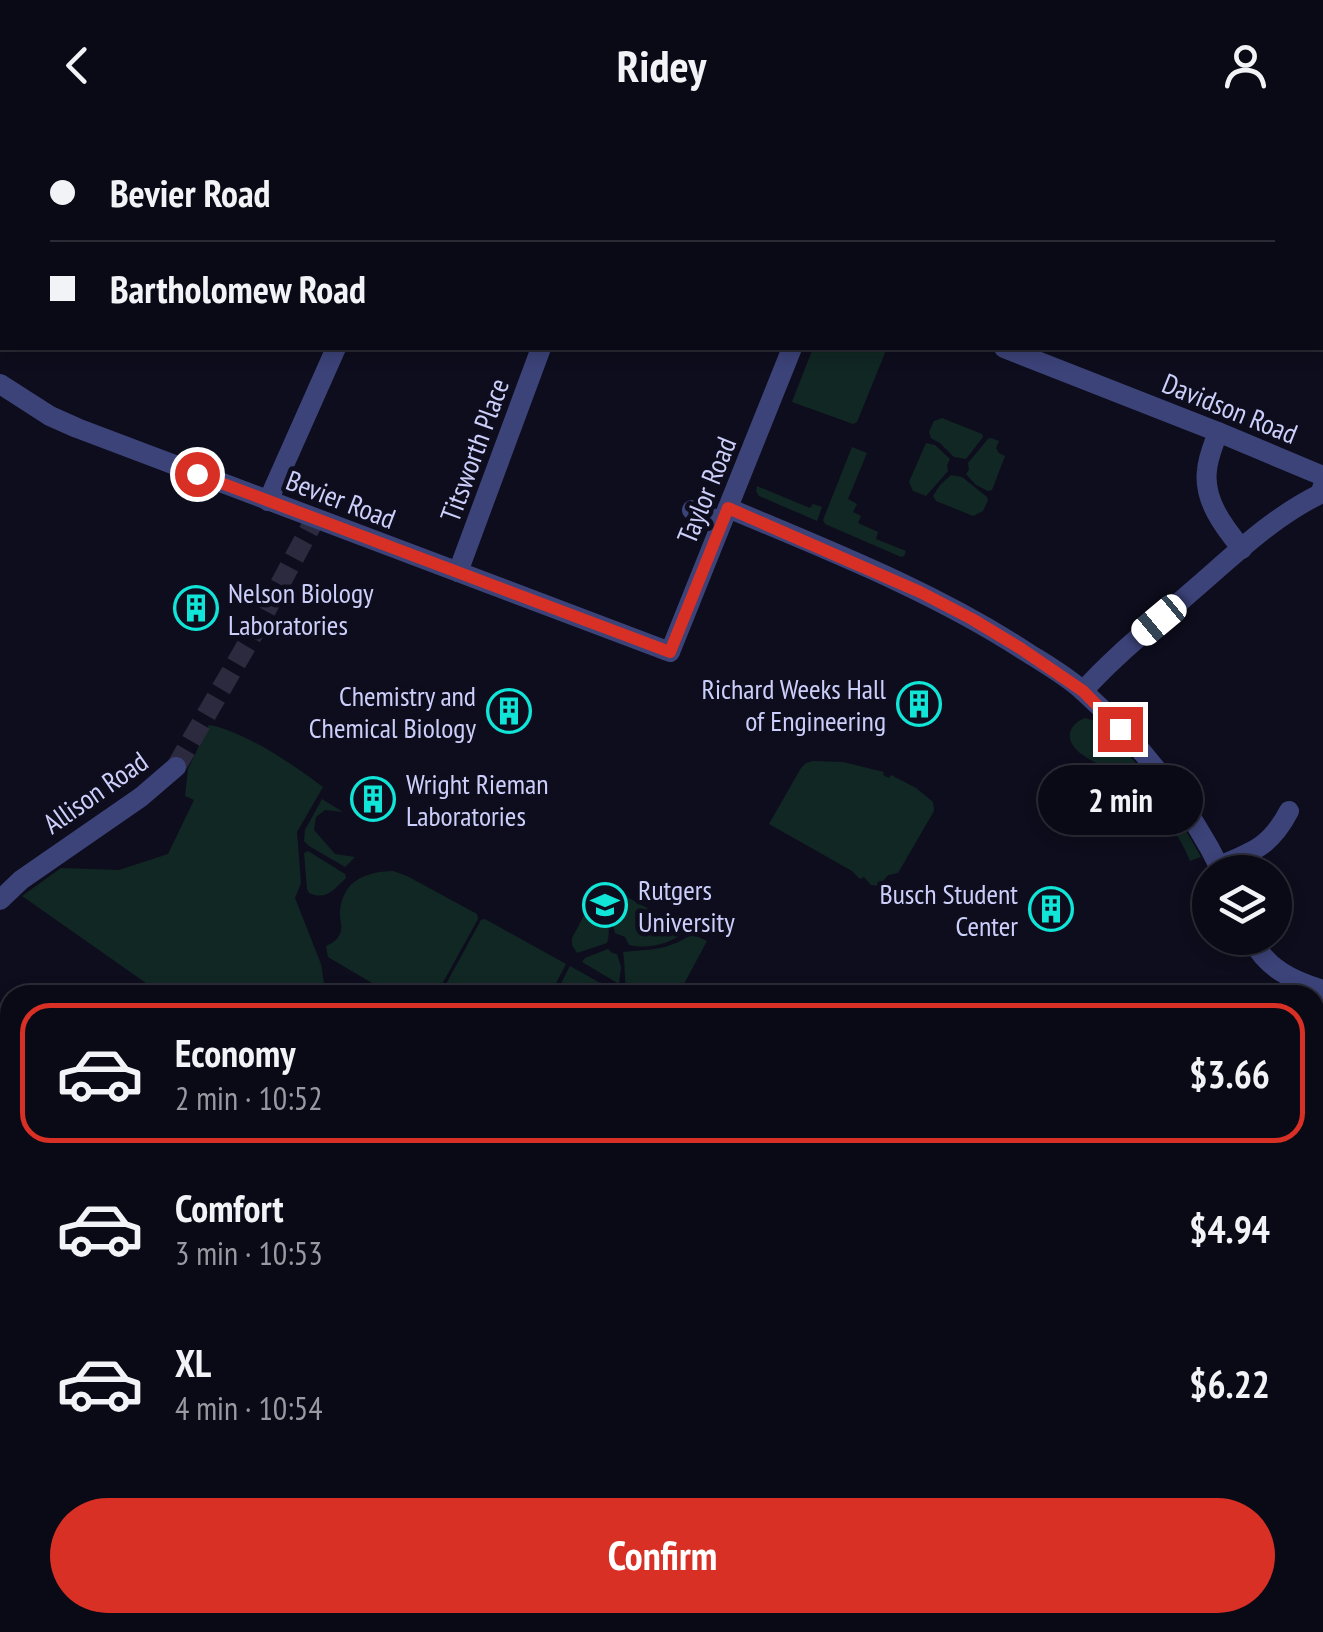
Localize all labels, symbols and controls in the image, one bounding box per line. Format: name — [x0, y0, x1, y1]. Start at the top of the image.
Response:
text: Ridey — [617, 36, 706, 94]
icon: back — [50, 38, 105, 93]
icon: person — [1218, 38, 1273, 93]
text: Bevier Road — [110, 168, 271, 217]
text: Bartholomew Road — [110, 264, 366, 313]
street label: Davidson Road — [1157, 364, 1303, 452]
street label: Titsworth Place — [431, 373, 517, 527]
street label: Taylor Road — [668, 431, 744, 549]
route start — [175, 452, 220, 497]
street label: Bevier Road — [281, 461, 401, 537]
place label: Nelson Biology Laboratories — [228, 574, 374, 643]
building icon: Nelson Biology Laboratories — [173, 585, 219, 631]
car — [1126, 589, 1192, 651]
place label: Richard Weeks Hall of Engineering — [701, 670, 886, 739]
place label: Chemistry and Chemical Biology — [309, 677, 476, 746]
building icon: Richard Weeks Hall of Engineering — [896, 681, 942, 727]
building icon: Chemistry and Chemical Biology — [486, 688, 532, 734]
route end — [1098, 707, 1143, 752]
street label: Allison Road — [35, 742, 155, 842]
callout: 2 min — [1038, 764, 1202, 834]
place label: Wright Rieman Laboratories — [406, 765, 548, 834]
building icon: Wright Rieman Laboratories — [350, 776, 396, 822]
text: 2 min — [1088, 779, 1153, 821]
map controls — [1192, 855, 1292, 955]
button: layers — [1192, 855, 1292, 955]
place label: Rutgers University — [638, 871, 735, 940]
place label: Busch Student Center — [879, 875, 1018, 944]
school or university icon: Rutgers University — [582, 882, 628, 928]
building icon: Busch Student Center — [1028, 886, 1074, 932]
icon: car — [55, 1028, 145, 1118]
text: Economy — [175, 1028, 295, 1077]
text: $3.66 — [1189, 1049, 1270, 1098]
text: 2 min · 10:52 — [175, 1077, 323, 1119]
icon: car — [55, 1183, 145, 1273]
text: Comfort — [175, 1183, 284, 1232]
text: $4.94 — [1189, 1204, 1270, 1253]
text: 3 min · 10:53 — [175, 1232, 323, 1274]
icon: car — [55, 1338, 145, 1428]
text: XL — [175, 1338, 211, 1387]
text: $6.22 — [1189, 1359, 1270, 1408]
text: 4 min · 10:54 — [175, 1387, 323, 1429]
button: Confirm — [50, 1498, 1275, 1613]

